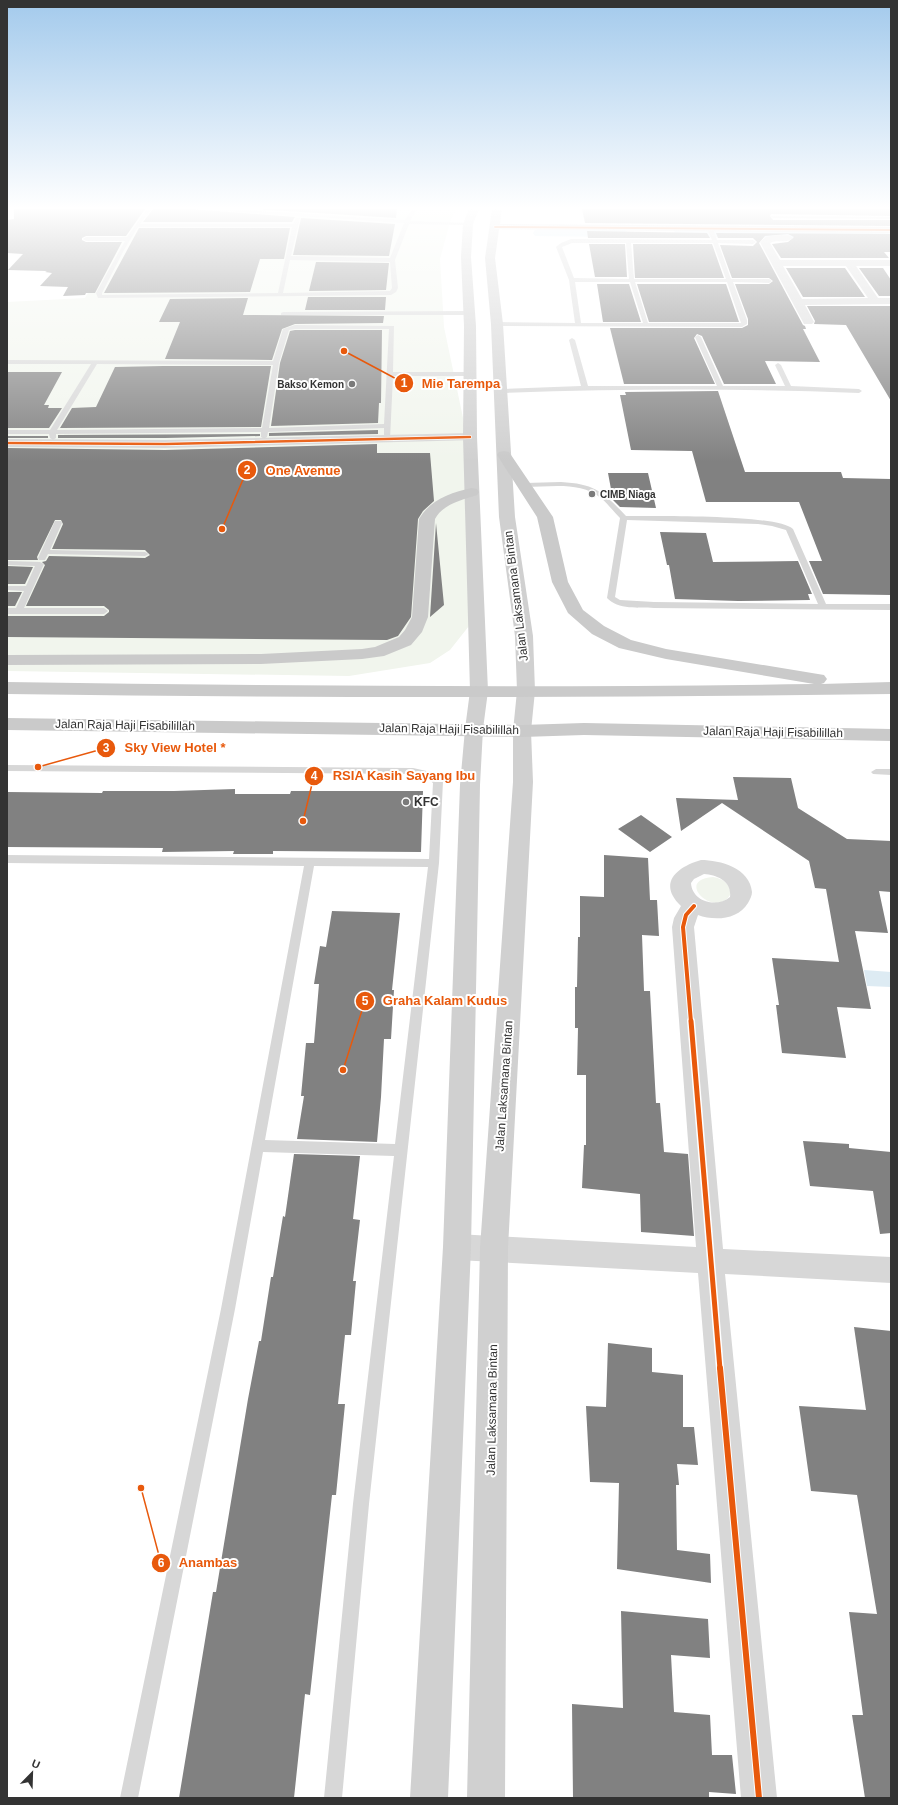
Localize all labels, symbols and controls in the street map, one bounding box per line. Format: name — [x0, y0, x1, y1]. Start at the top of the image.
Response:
callout: Mie Tarempa — [394, 371, 509, 396]
text: 1 — [401, 376, 408, 390]
text: Mie Tarempa — [422, 376, 501, 391]
place label: Bakso Kemon — [277, 379, 344, 390]
marker: Bakso Kemon — [347, 379, 357, 389]
callout: One Avenue — [237, 458, 349, 483]
text: 2 — [244, 463, 251, 477]
text: One Avenue — [266, 463, 340, 478]
marker: CIMB Niaga — [587, 489, 597, 499]
place label: CIMB Niaga — [600, 489, 656, 500]
street label: Jalan Laksamana Bintan — [501, 530, 531, 662]
street label: Jalan Raja Haji Fisabilillah — [55, 717, 195, 733]
street label: Jalan Raja Haji Fisabilillah — [379, 721, 519, 737]
street label: Jalan Raja Haji Fisabilillah — [703, 724, 843, 740]
callout: Sky View Hotel * — [96, 735, 233, 760]
text: Sky View Hotel * — [125, 740, 226, 755]
text: 3 — [103, 741, 110, 755]
callout: RSIA Kasih Sayang Ibu — [304, 763, 483, 788]
text: RSIA Kasih Sayang Ibu — [333, 768, 475, 783]
text: 4 — [311, 769, 318, 783]
place label: KFC — [414, 795, 439, 809]
marker: KFC — [401, 797, 411, 807]
callout: Graha Kalam Kudus — [355, 988, 515, 1013]
text: Graha Kalam Kudus — [383, 993, 507, 1008]
text: 5 — [362, 994, 369, 1008]
street label: Jalan Laksamana Bintan — [492, 1020, 516, 1152]
street label: Jalan Laksamana Bintan — [484, 1344, 500, 1476]
callout: Anambas — [151, 1550, 246, 1575]
text: Anambas — [179, 1555, 237, 1570]
text: 6 — [158, 1556, 165, 1570]
north arrow — [12, 1753, 52, 1793]
text: U — [30, 1757, 42, 1771]

